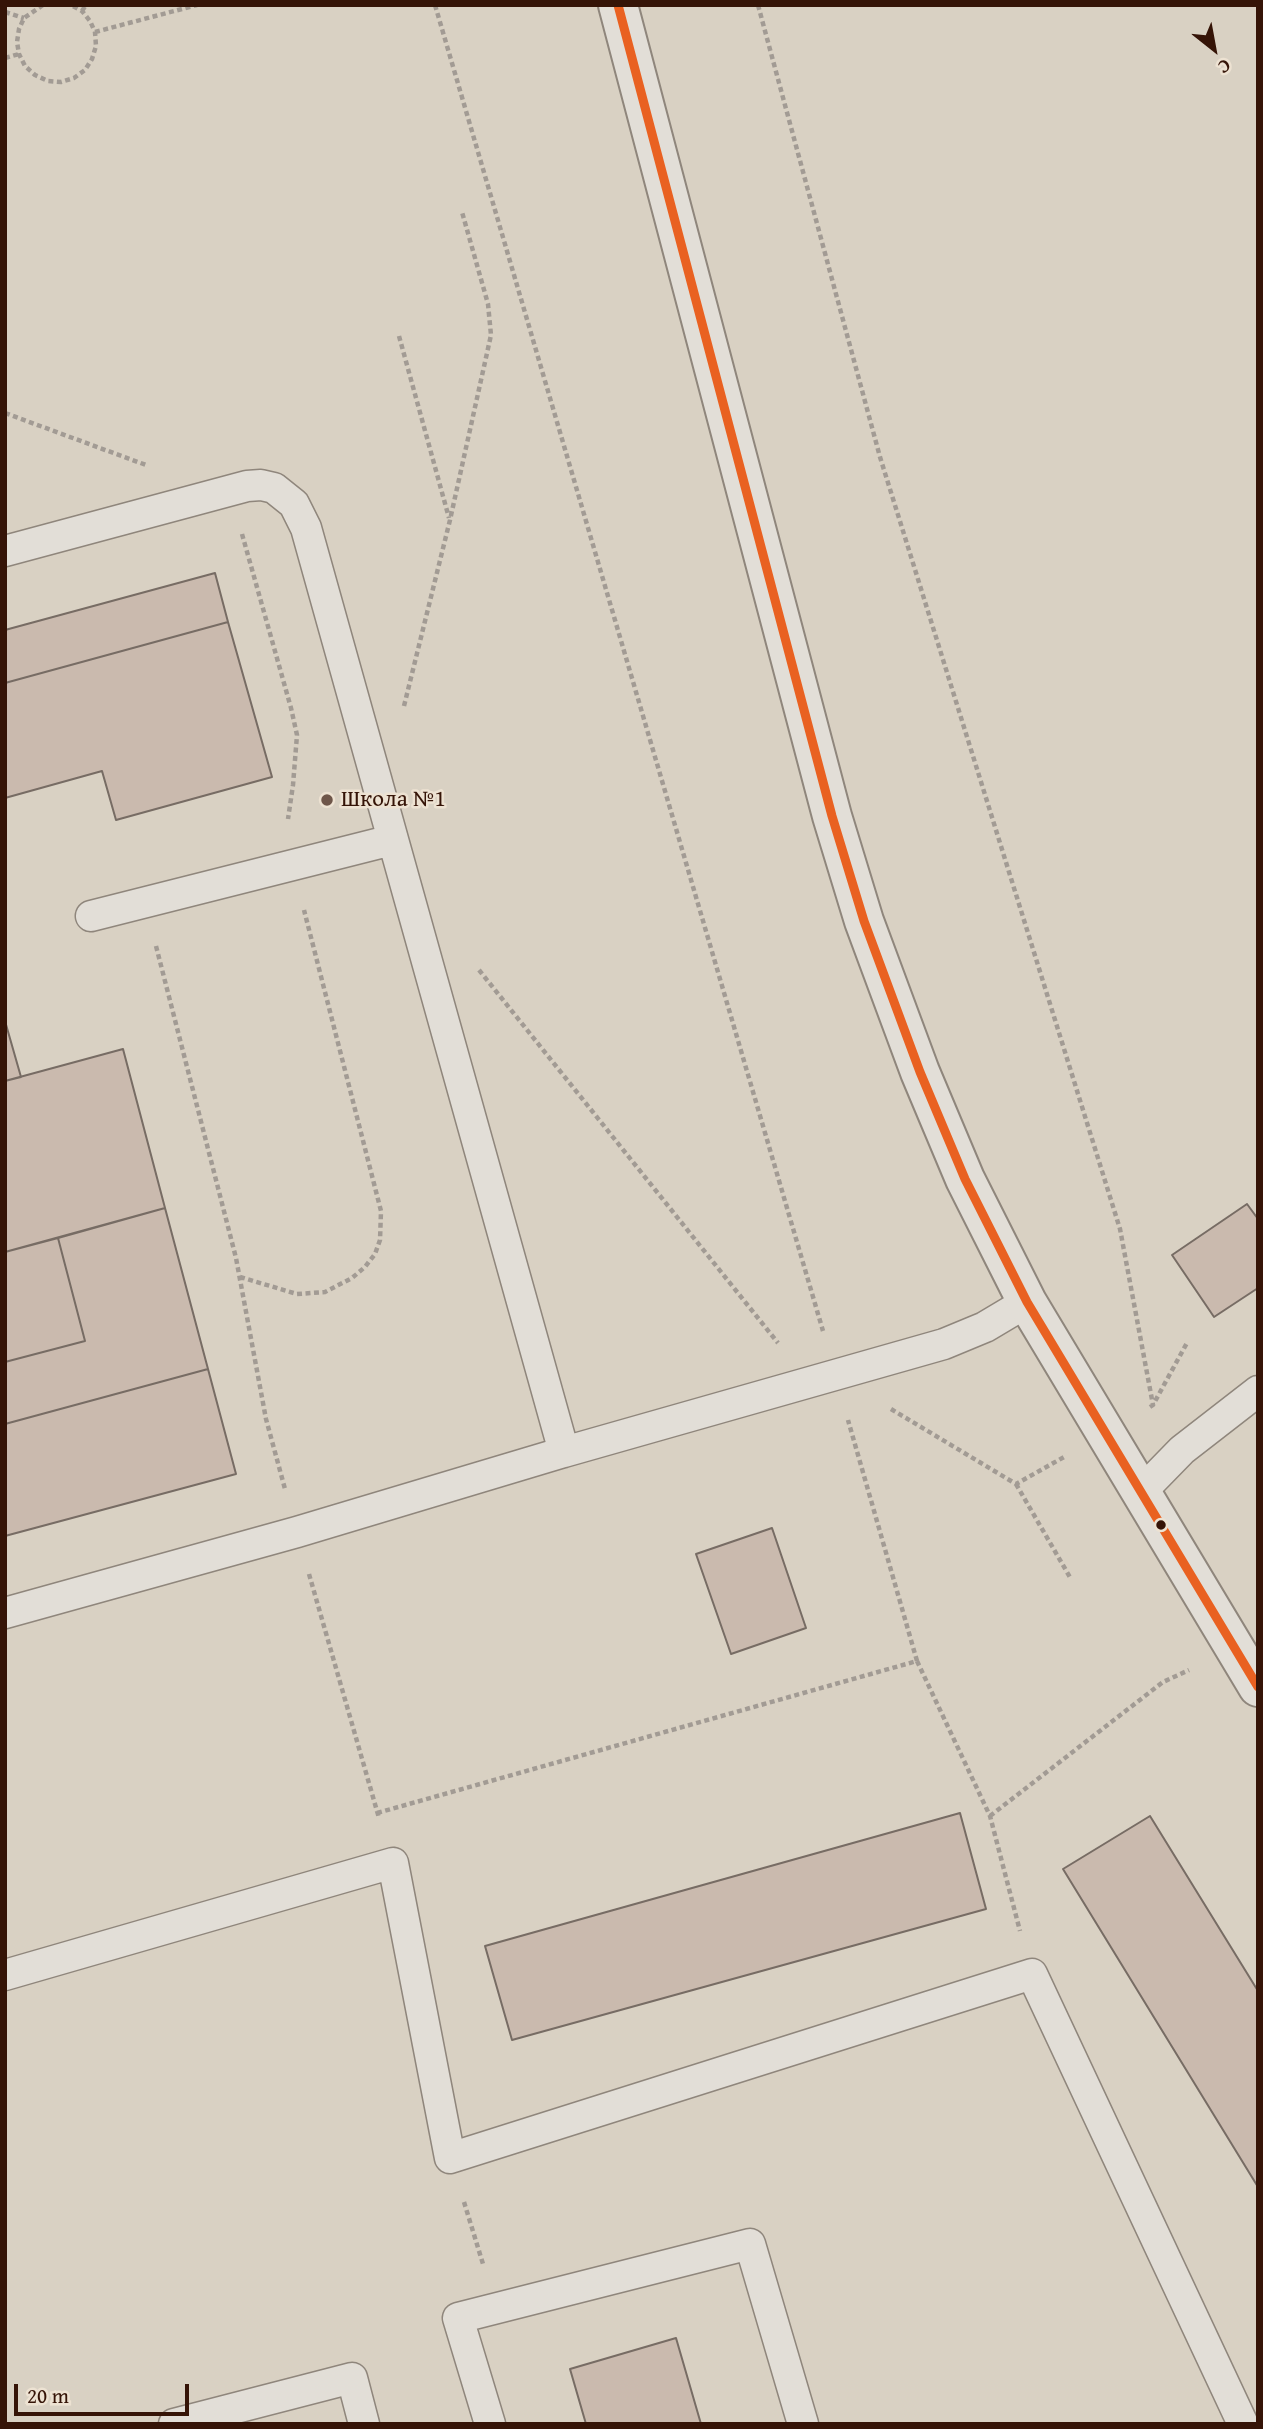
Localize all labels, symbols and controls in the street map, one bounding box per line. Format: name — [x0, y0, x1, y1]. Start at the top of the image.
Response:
north arrow — [1179, 14, 1249, 84]
text: С — [1213, 52, 1237, 82]
place label: Школа №1 — [341, 786, 445, 814]
marker: Школа №1 — [319, 792, 335, 808]
unlabelled marker — [1154, 1518, 1168, 1532]
scale bar — [18, 2370, 192, 2414]
text: 20 m — [27, 2380, 69, 2411]

